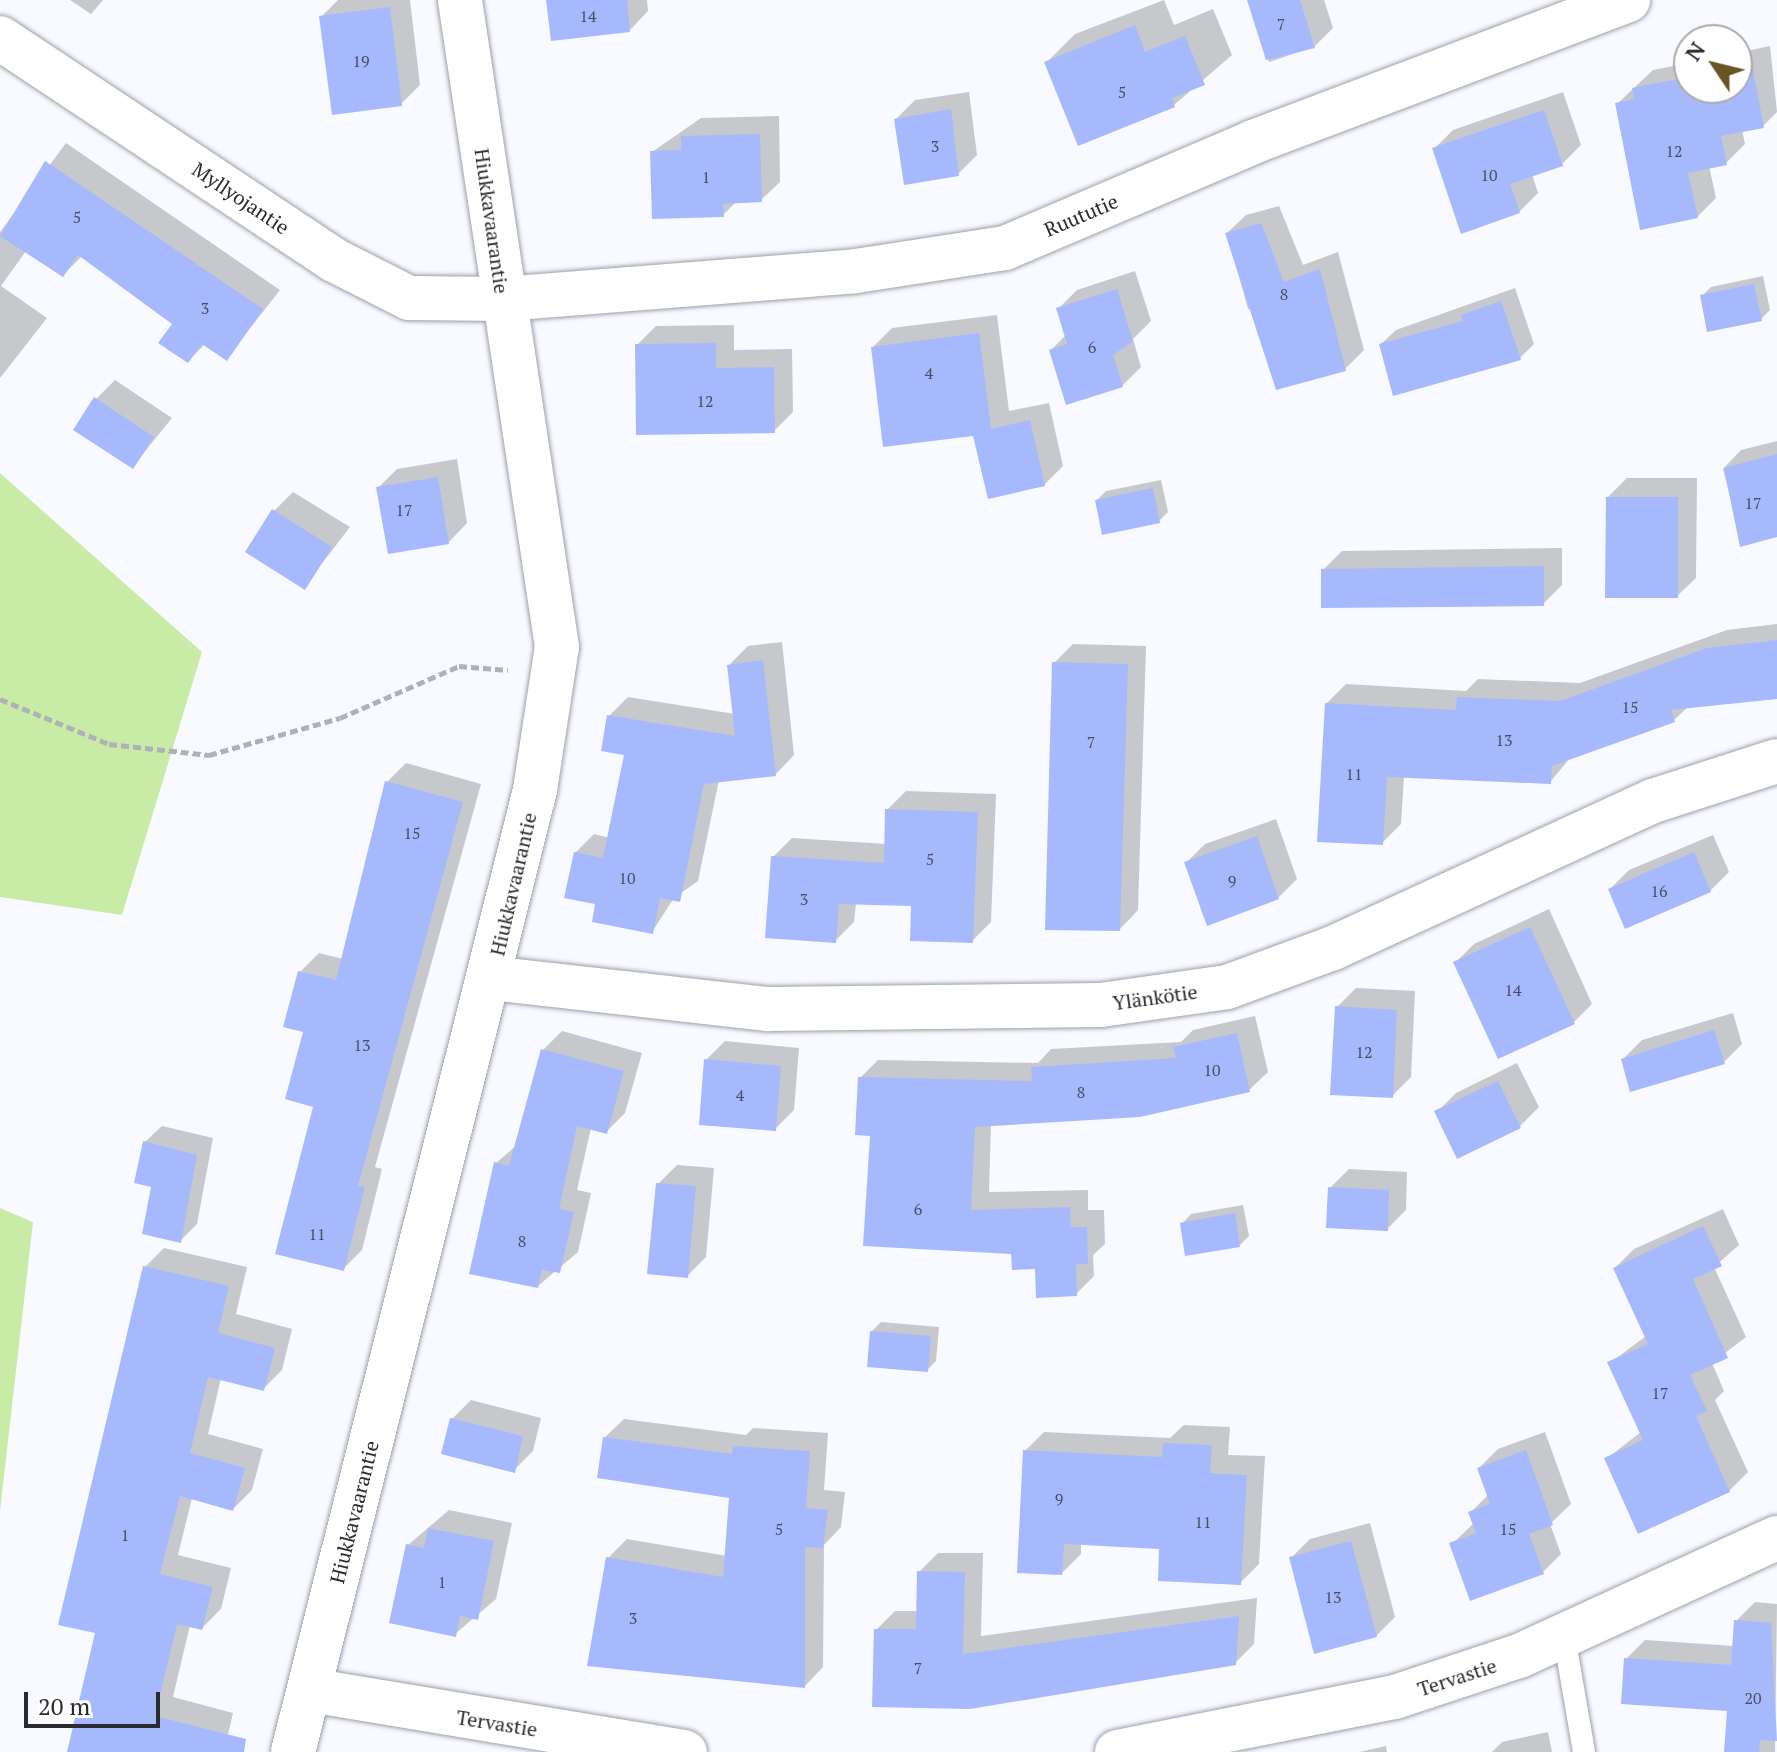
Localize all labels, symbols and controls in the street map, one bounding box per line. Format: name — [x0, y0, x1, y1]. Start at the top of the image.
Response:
house number: 14 — [579, 6, 597, 26]
house number: 7 — [1277, 14, 1285, 34]
north arrow — [1673, 24, 1753, 104]
text: N — [1678, 36, 1711, 66]
house number: 19 — [352, 51, 370, 71]
house number: 5 — [1118, 82, 1126, 102]
house number: 3 — [931, 136, 939, 156]
house number: 12 — [1665, 141, 1683, 161]
street label: Hiukkavaarantie — [470, 147, 514, 295]
street label: Myllyojantie — [188, 157, 294, 239]
house number: 10 — [1480, 165, 1498, 185]
house number: 1 — [702, 167, 710, 187]
street label: Ruututie — [1040, 189, 1122, 241]
house number: 5 — [73, 207, 81, 227]
house number: 8 — [1280, 284, 1288, 304]
house number: 3 — [201, 298, 209, 318]
house number: 6 — [1088, 337, 1096, 357]
house number: 4 — [925, 363, 933, 383]
house number: 12 — [696, 391, 714, 411]
house number: 17 — [1744, 493, 1762, 513]
house number: 17 — [395, 500, 413, 520]
house number: 15 — [1621, 697, 1639, 717]
house number: 13 — [1495, 730, 1513, 750]
house number: 7 — [1087, 732, 1095, 752]
house number: 11 — [1345, 764, 1363, 784]
street label: Hiukkavaarantie — [485, 810, 541, 958]
house number: 15 — [403, 823, 421, 843]
house number: 5 — [926, 849, 934, 869]
house number: 10 — [618, 868, 636, 888]
house number: 9 — [1228, 871, 1236, 891]
house number: 16 — [1650, 881, 1668, 901]
house number: 3 — [800, 889, 808, 909]
street label: Ylänkötie — [1111, 979, 1199, 1015]
house number: 14 — [1504, 980, 1522, 1000]
house number: 13 — [353, 1035, 371, 1055]
house number: 12 — [1355, 1042, 1373, 1062]
house number: 10 — [1203, 1060, 1221, 1080]
house number: 8 — [1077, 1082, 1085, 1102]
house number: 4 — [736, 1085, 744, 1105]
house number: 6 — [914, 1199, 922, 1219]
house number: 11 — [308, 1224, 326, 1244]
house number: 8 — [518, 1231, 526, 1251]
house number: 17 — [1651, 1383, 1669, 1403]
street label: Hiukkavaarantie — [325, 1438, 383, 1586]
house number: 9 — [1055, 1489, 1063, 1509]
house number: 11 — [1194, 1512, 1212, 1532]
house number: 5 — [775, 1519, 783, 1539]
house number: 15 — [1499, 1519, 1517, 1539]
house number: 1 — [121, 1525, 129, 1545]
house number: 1 — [438, 1572, 446, 1592]
house number: 13 — [1324, 1587, 1342, 1607]
house number: 3 — [629, 1608, 637, 1628]
street label: Tervastie — [1414, 1653, 1500, 1701]
house number: 7 — [914, 1658, 922, 1678]
scale bar — [28, 1676, 164, 1726]
house number: 20 — [1744, 1688, 1762, 1708]
text: 20 m — [38, 1690, 90, 1722]
street label: Tervastie — [455, 1705, 539, 1741]

